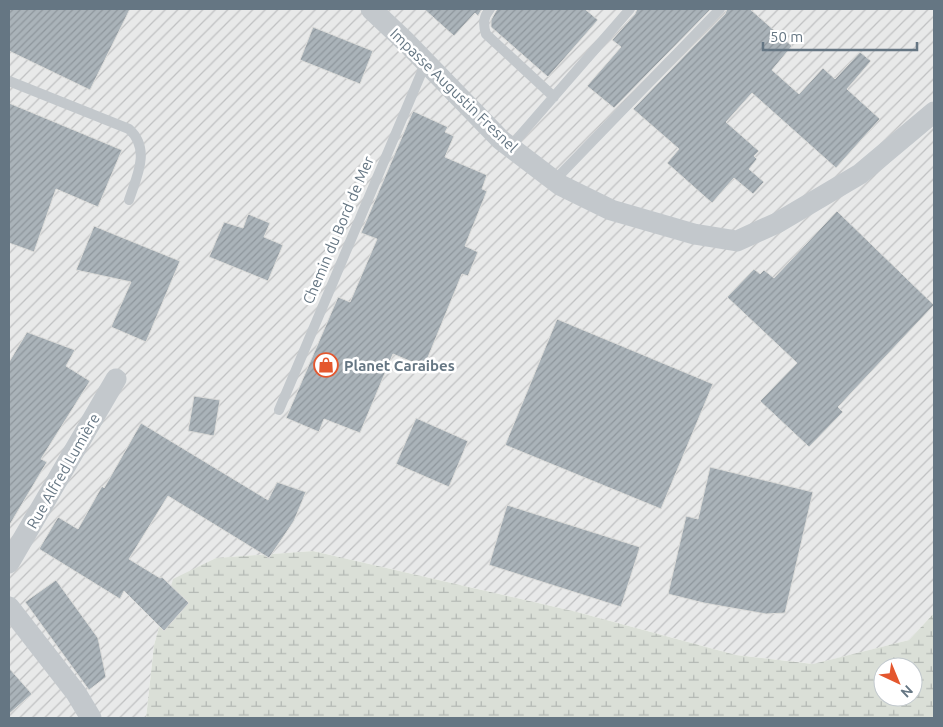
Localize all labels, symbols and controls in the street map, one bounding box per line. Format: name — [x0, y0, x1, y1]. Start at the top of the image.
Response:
scale bar — [763, 20, 917, 52]
street label: Impasse Augustin Fresnel — [387, 25, 521, 155]
text: 50 m — [770, 28, 803, 45]
street label: Chemin du Bord de Mer — [299, 153, 377, 307]
shop icon: Planet Caraibes — [313, 352, 339, 378]
place label: Planet Caraibes — [344, 357, 455, 374]
street label: Rue Alfred Lumière — [23, 410, 103, 532]
north arrow — [873, 657, 923, 707]
text: N — [898, 682, 916, 701]

